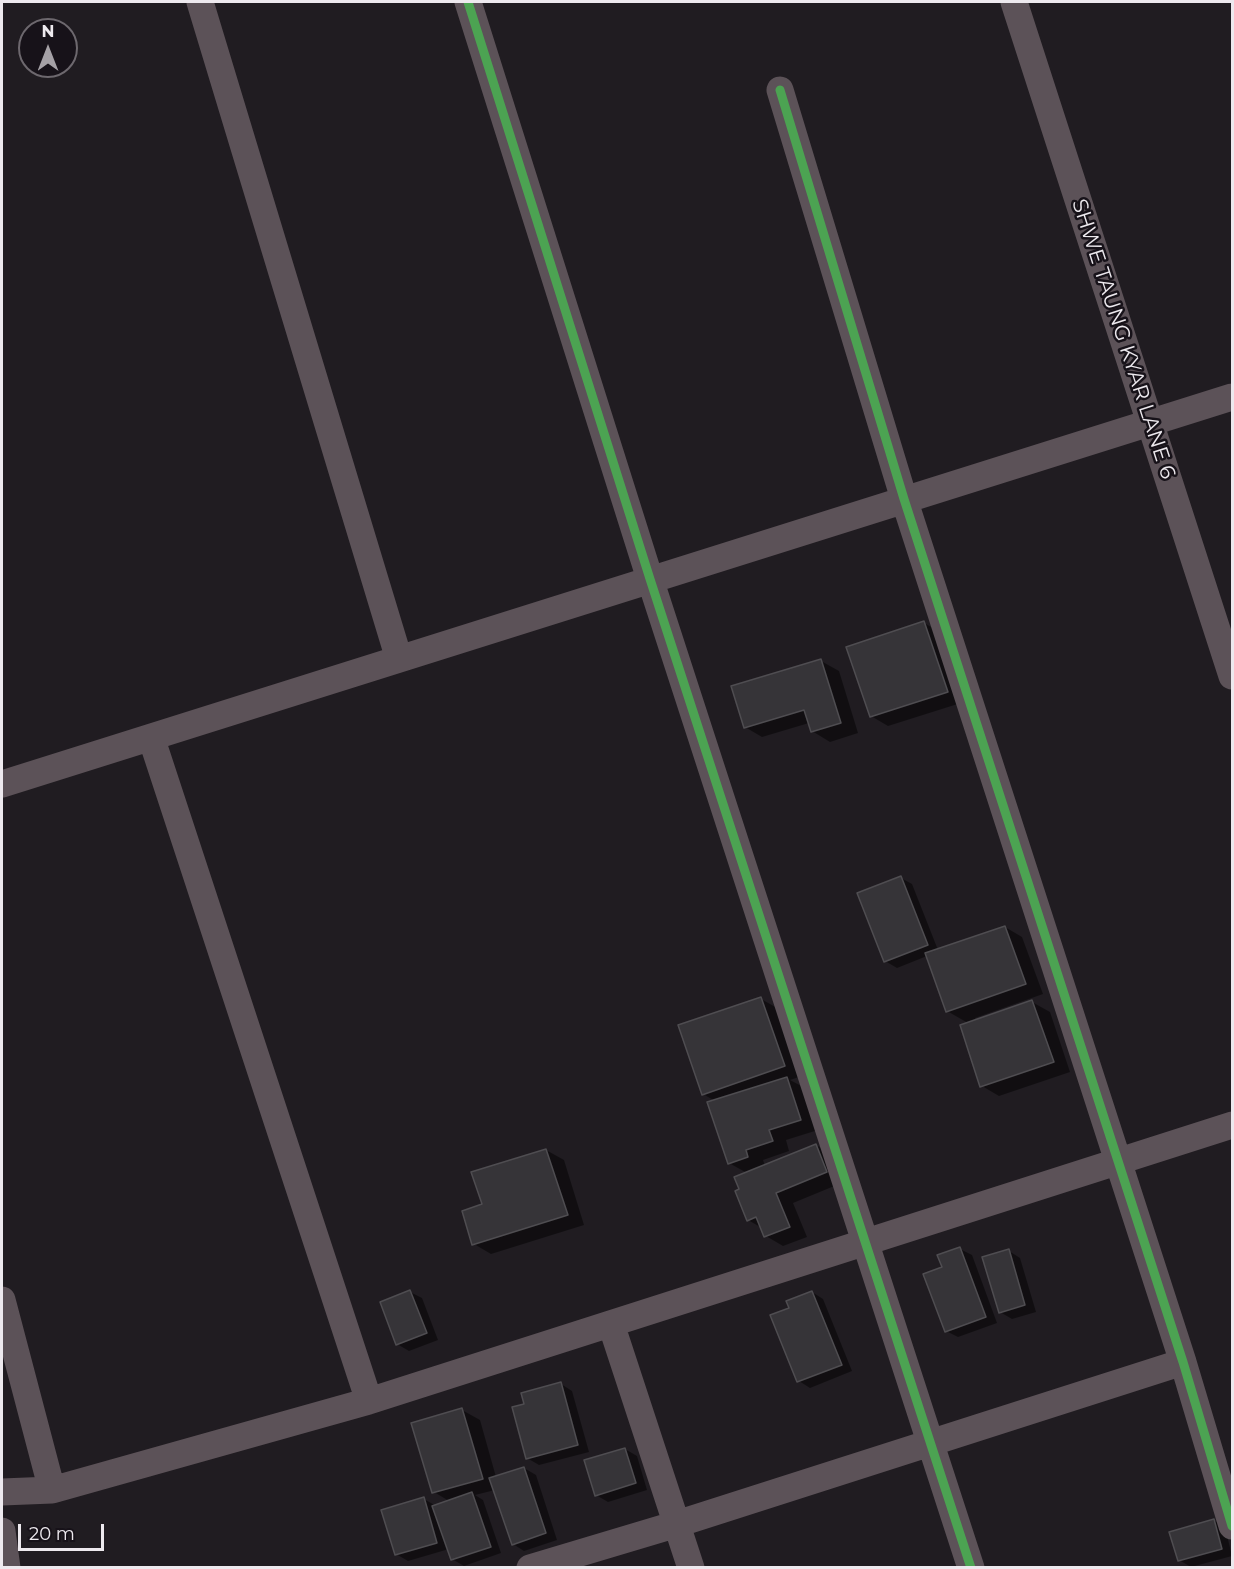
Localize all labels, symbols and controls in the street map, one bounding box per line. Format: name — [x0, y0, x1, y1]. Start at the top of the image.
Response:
north arrow — [18, 18, 78, 78]
text: N — [42, 22, 54, 41]
street label: SHWE TAUNG KYAR LANE 6 — [1066, 196, 1180, 482]
scale bar — [21, 1512, 106, 1550]
text: 20 m — [29, 1523, 75, 1545]

